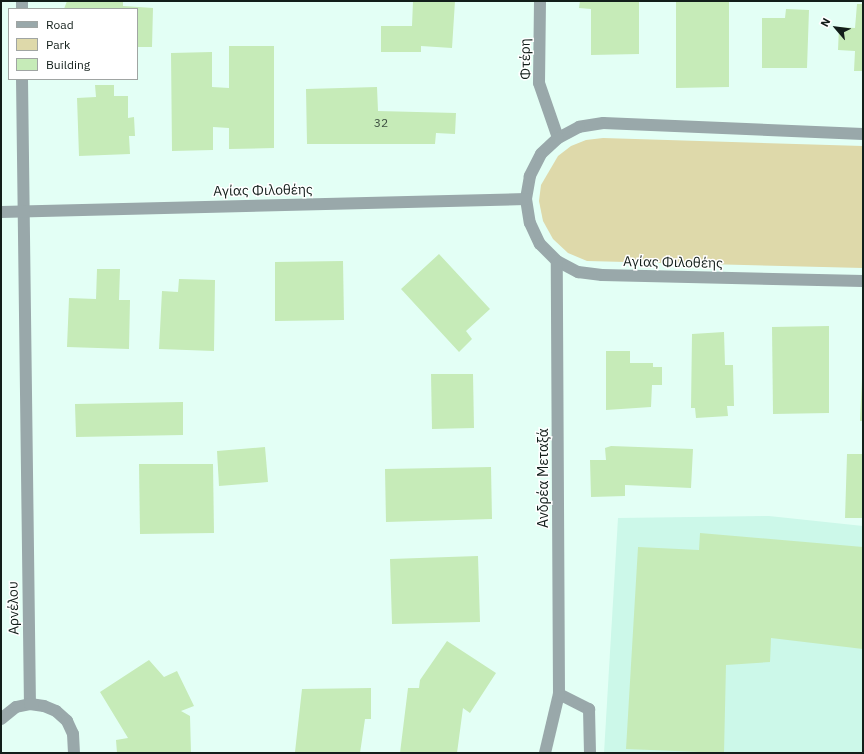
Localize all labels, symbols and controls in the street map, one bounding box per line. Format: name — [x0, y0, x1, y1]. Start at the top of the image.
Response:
legend — [8, 8, 138, 80]
north arrow — [816, 8, 856, 48]
text: N — [817, 16, 833, 29]
text: Road — [46, 17, 74, 32]
text: Park — [46, 37, 70, 52]
street label: Φτέρη — [516, 38, 534, 80]
text: Building — [46, 57, 90, 72]
house number: 32 — [374, 116, 388, 130]
street label: Αγίας Φιλοθέης — [213, 181, 313, 199]
street label: Αγίας Φιλοθέης — [623, 253, 723, 271]
street label: Ανδρέα Μεταξά — [535, 428, 551, 528]
street label: Αρνέλου — [4, 581, 22, 635]

